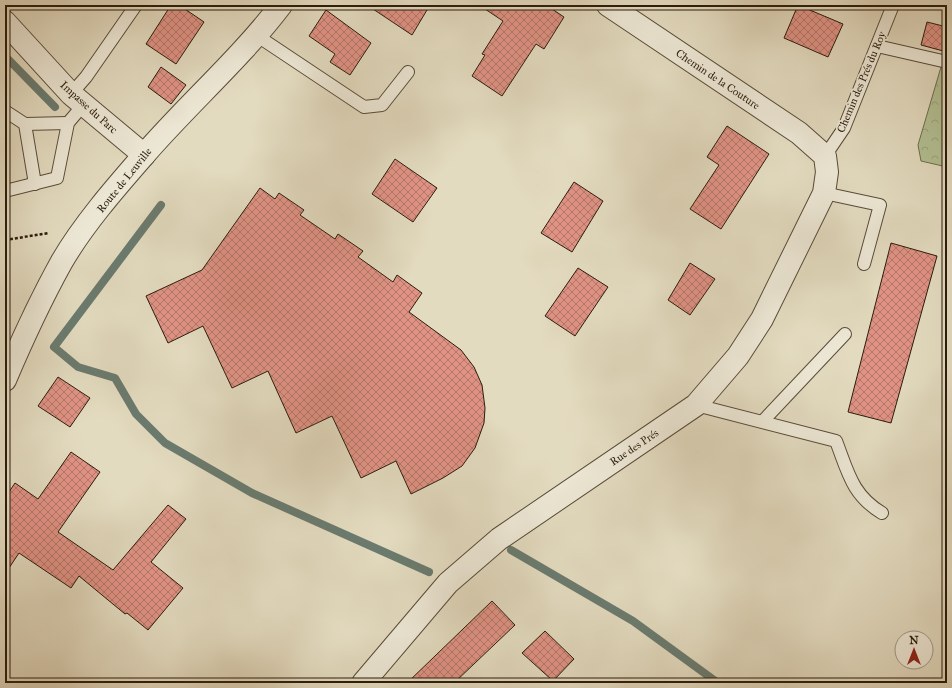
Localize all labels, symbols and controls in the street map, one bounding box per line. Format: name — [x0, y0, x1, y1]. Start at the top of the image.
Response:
street label: Chemin des Prés du Roy — [834, 29, 889, 135]
street label: Chemin de la Couture — [673, 46, 763, 113]
street label: Impasse du Parc — [57, 78, 120, 137]
street label: Route de Leuville — [94, 145, 155, 215]
street label: Rue des Prés — [608, 426, 661, 468]
north arrow — [894, 630, 934, 670]
text: N — [909, 634, 919, 647]

